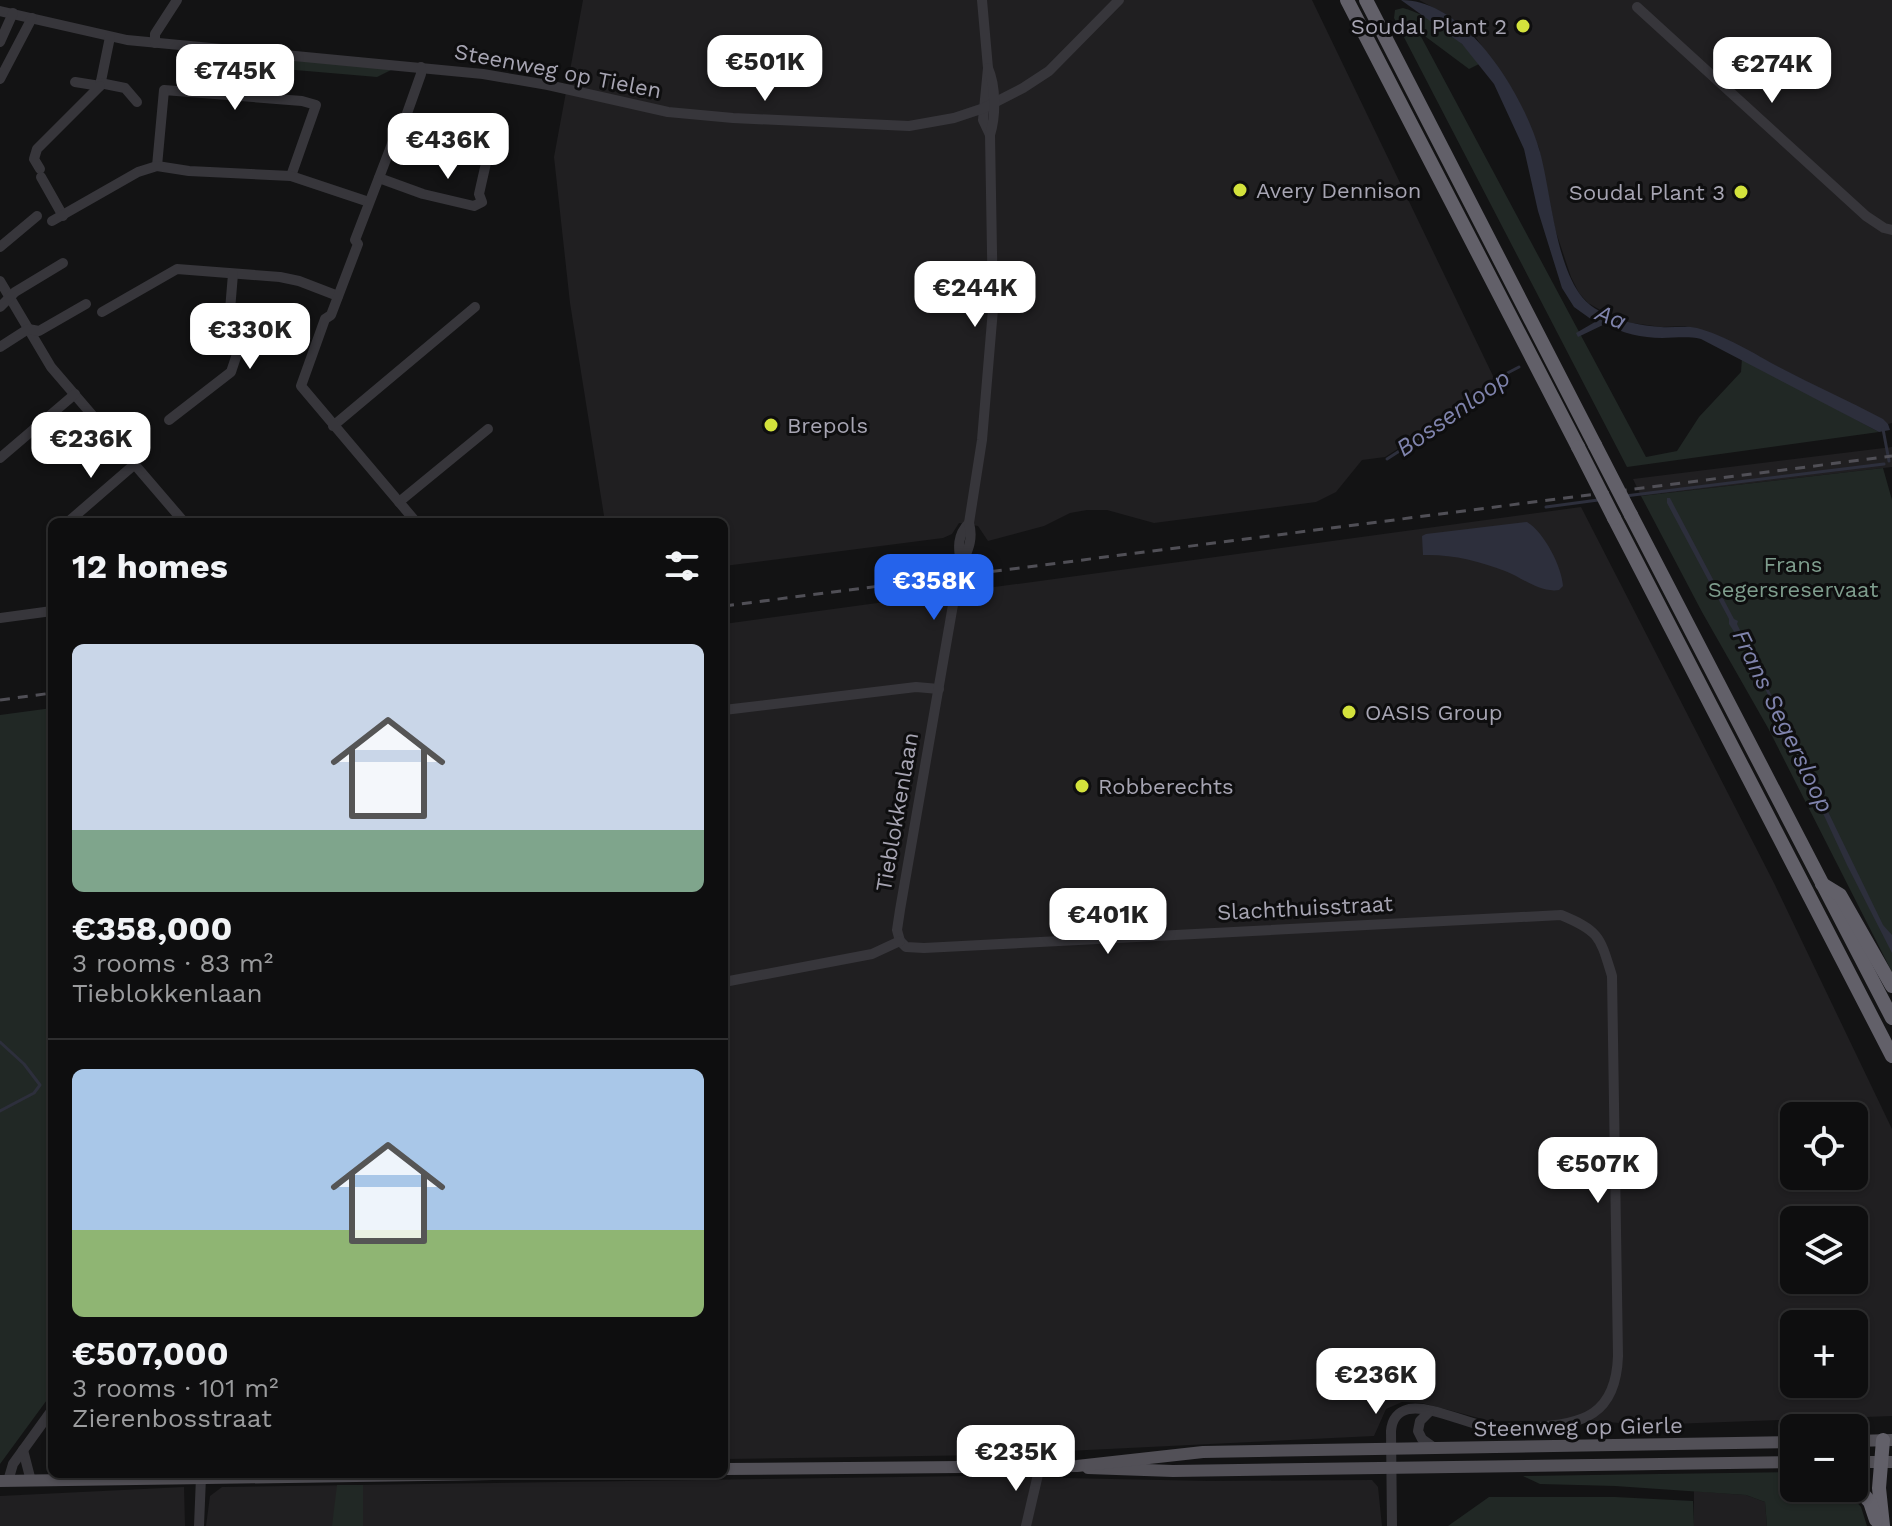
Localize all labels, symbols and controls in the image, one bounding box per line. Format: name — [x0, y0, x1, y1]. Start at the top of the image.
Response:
place label: Soudal Plant 2 — [1351, 14, 1507, 39]
marker: Soudal Plant 2 — [1514, 17, 1532, 35]
pin: €501K — [709, 35, 821, 103]
pin: €274K — [1716, 37, 1828, 105]
street label: Steenweg op Tielen — [452, 39, 664, 103]
pin: €745K — [179, 44, 291, 112]
text: €501K — [725, 46, 805, 76]
text: €274K — [1731, 48, 1813, 78]
text: €745K — [194, 55, 276, 85]
pin: €436K — [392, 113, 504, 181]
text: €436K — [406, 124, 490, 154]
place label: Avery Dennison — [1256, 178, 1421, 203]
place label: Soudal Plant 3 — [1569, 180, 1725, 205]
marker: Avery Dennison — [1231, 181, 1249, 199]
marker: Soudal Plant 3 — [1732, 183, 1750, 201]
pin: €244K — [919, 261, 1031, 329]
text: €244K — [932, 272, 1018, 302]
water label: Aa — [1591, 298, 1630, 336]
pin: €330K — [194, 303, 306, 371]
text: €330K — [208, 314, 292, 344]
water label: Bossenloop — [1391, 364, 1515, 462]
pin: €236K — [35, 412, 147, 480]
place label: Brepols — [787, 413, 868, 438]
marker: Brepols — [762, 416, 780, 434]
text: €236K — [49, 423, 133, 453]
icon: filters — [660, 544, 704, 588]
text: 12 homes — [72, 546, 228, 586]
park label: Frans Segersreservaat — [1708, 552, 1878, 602]
pin: €358K — [878, 554, 990, 622]
text: €358K — [892, 565, 976, 595]
water label: Frans Segersloop — [1726, 625, 1840, 817]
icon: home — [316, 696, 460, 840]
place label: OASIS Group — [1365, 700, 1503, 725]
marker: OASIS Group — [1340, 703, 1358, 721]
street label: Tieblokkenlaan — [871, 730, 923, 894]
place label: Robberechts — [1098, 774, 1234, 799]
marker: Robberechts — [1073, 777, 1091, 795]
pin: €401K — [1052, 888, 1164, 956]
street label: Slachthuisstraat — [1216, 891, 1394, 925]
text: €401K — [1067, 899, 1149, 929]
text: €358,000 — [72, 908, 232, 948]
text: 3 rooms · 83 m² — [72, 948, 273, 978]
text: Tieblokkenlaan — [72, 978, 263, 1008]
map controls — [1780, 1102, 1868, 1502]
button: locate — [1780, 1102, 1868, 1190]
icon: home — [316, 1121, 460, 1265]
pin: €507K — [1542, 1137, 1654, 1205]
text: €507K — [1556, 1148, 1640, 1178]
button: layers — [1780, 1206, 1868, 1294]
button: + — [1780, 1310, 1868, 1398]
text: €507,000 — [72, 1333, 229, 1373]
pin: €236K — [1320, 1348, 1432, 1416]
text: €236K — [1334, 1359, 1418, 1389]
text: 3 rooms · 101 m² — [72, 1373, 279, 1403]
text: Zierenbosstraat — [72, 1403, 272, 1433]
street label: Steenweg op Gierle — [1473, 1413, 1683, 1441]
button: − — [1780, 1414, 1868, 1502]
pin: €235K — [960, 1425, 1072, 1493]
text: €235K — [975, 1436, 1057, 1466]

